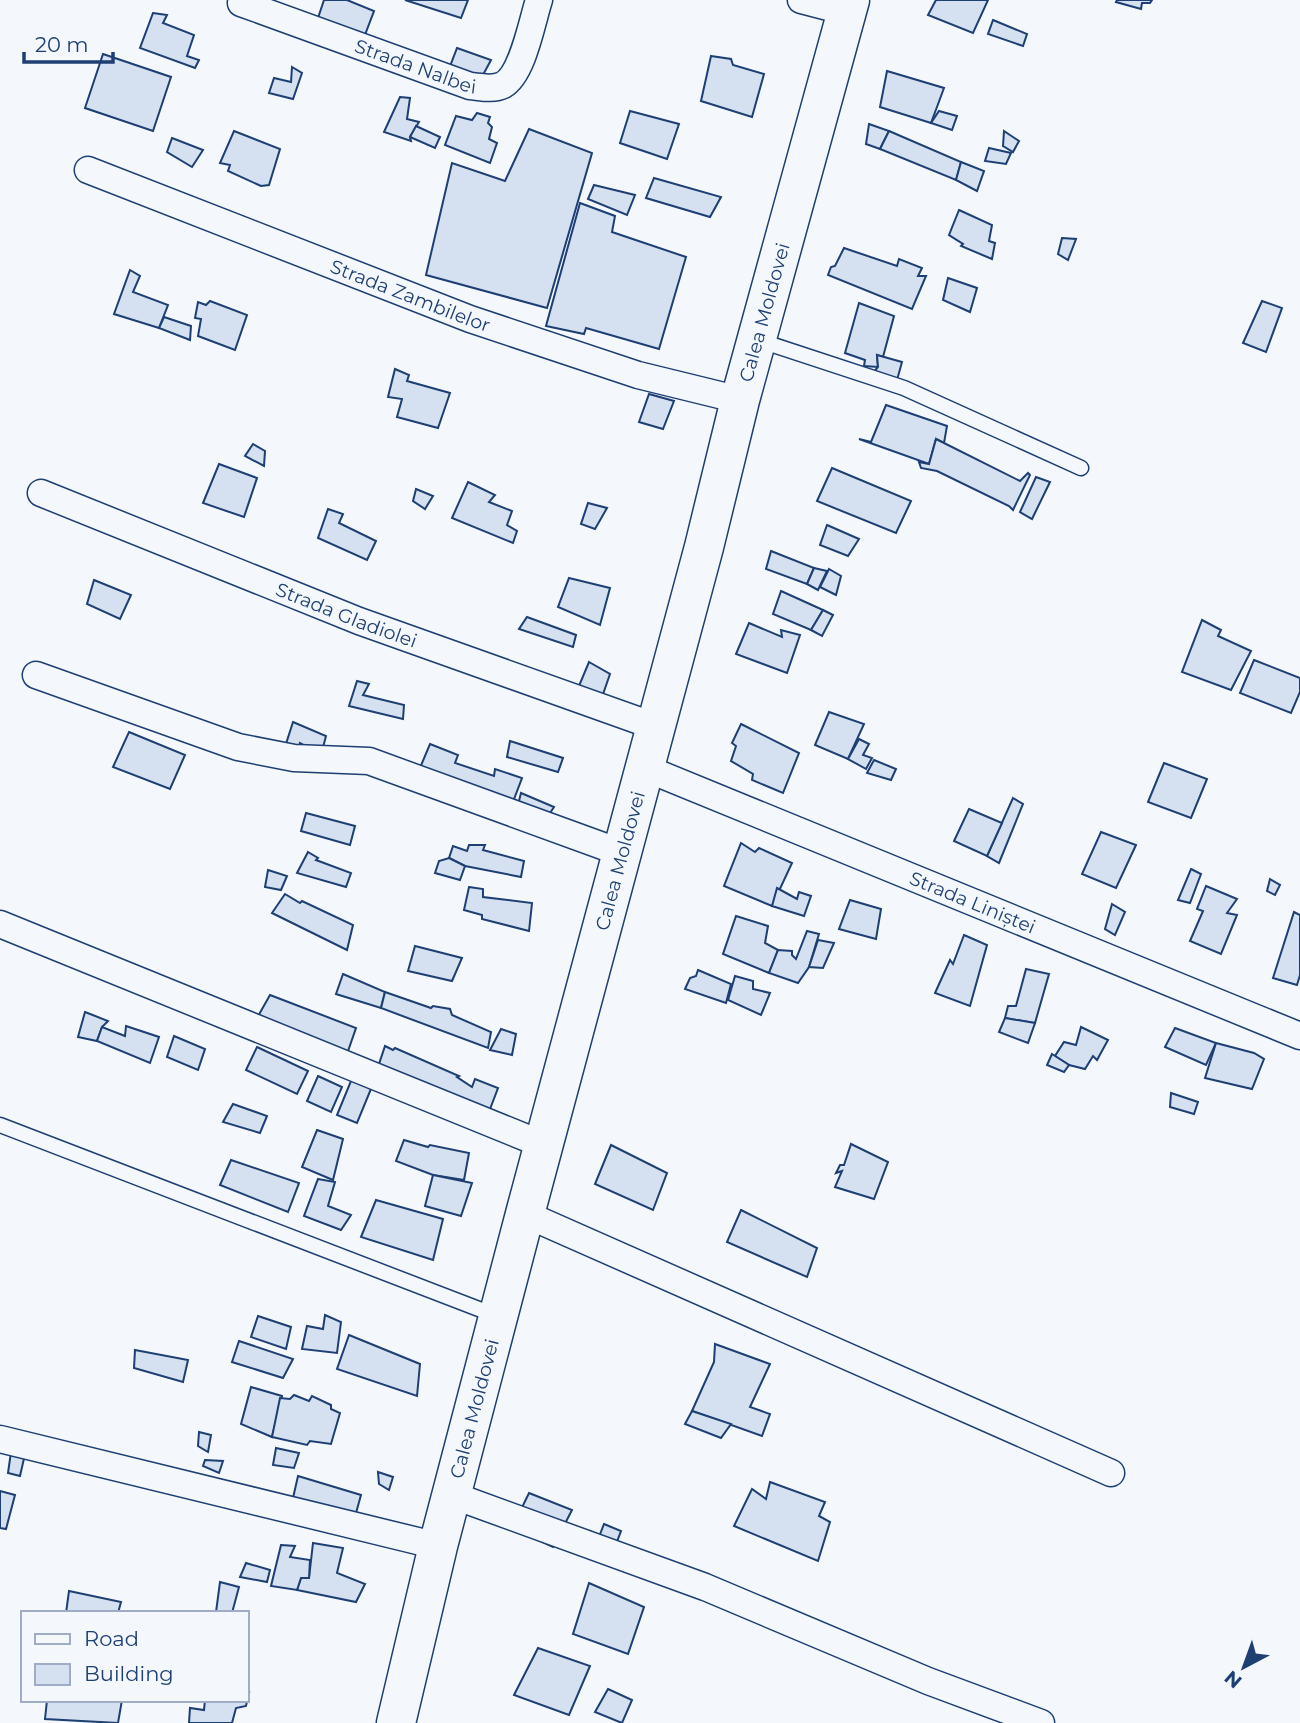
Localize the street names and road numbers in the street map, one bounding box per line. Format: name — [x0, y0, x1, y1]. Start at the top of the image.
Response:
street label: Strada Nalbei — [352, 34, 478, 99]
street label: Calea Moldovei — [734, 240, 795, 385]
street label: Strada Zambilelor — [327, 255, 493, 337]
street label: Strada Gladiolei — [272, 578, 420, 653]
street label: Calea Moldovei — [591, 789, 650, 933]
street label: Strada Liniștei — [906, 866, 1039, 939]
street label: Calea Moldovei — [445, 1336, 504, 1481]

